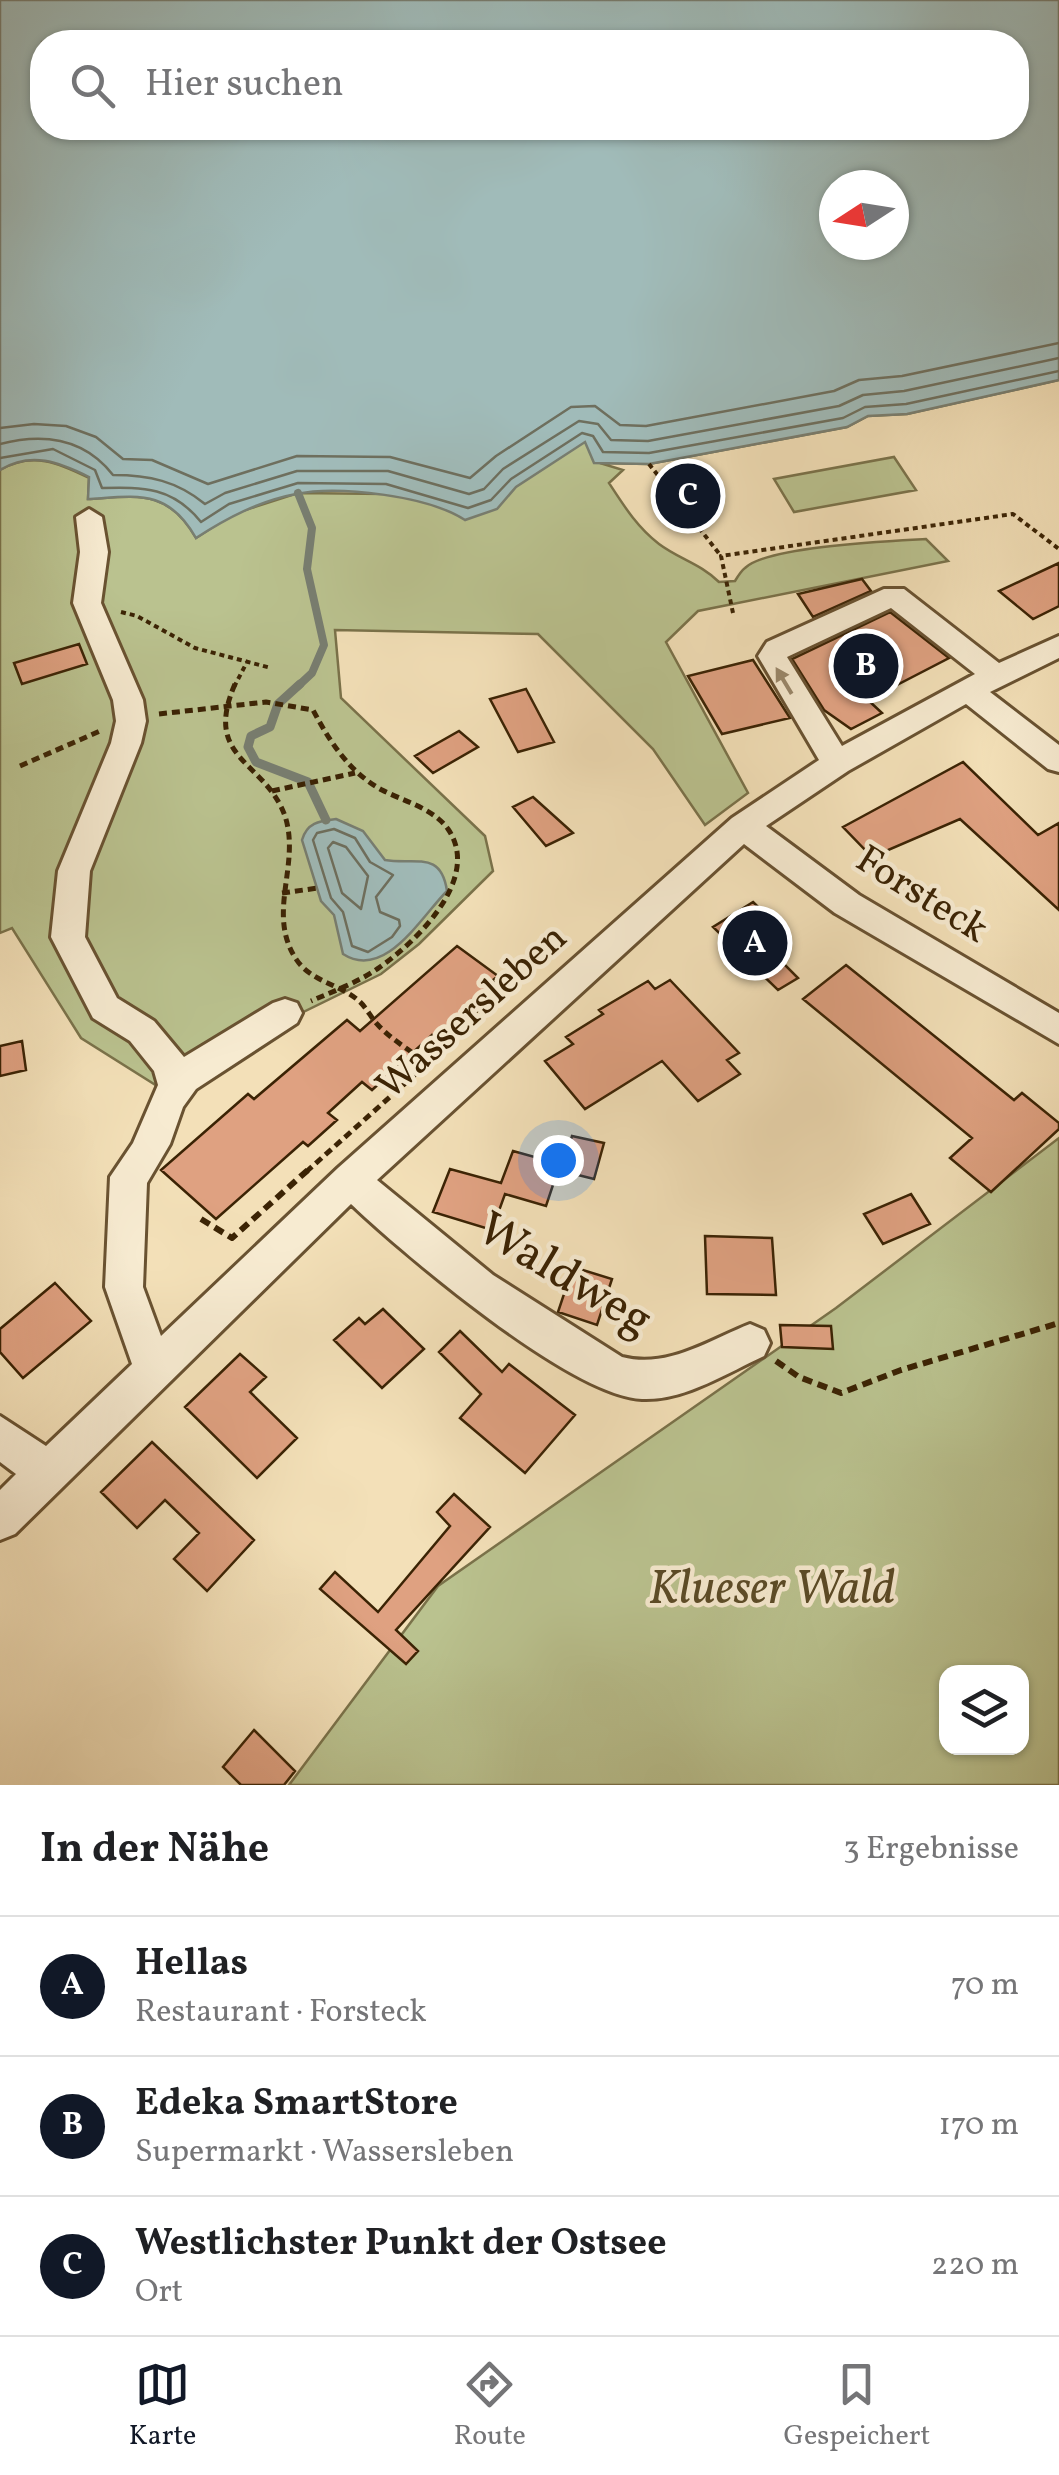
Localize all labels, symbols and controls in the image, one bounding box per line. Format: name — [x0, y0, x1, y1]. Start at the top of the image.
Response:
search box — [30, 30, 1029, 140]
icon: search — [65, 58, 120, 113]
text: Hier suchen — [145, 59, 344, 112]
north arrow — [819, 170, 909, 260]
pin: C — [656, 458, 720, 534]
pin: B — [834, 628, 898, 704]
one-way arrow — [776, 667, 793, 695]
street label: Forsteck — [844, 833, 998, 959]
pin: A — [722, 906, 788, 980]
street label: Wassersleben — [365, 912, 581, 1114]
your location — [533, 1135, 584, 1186]
street label: Waldweg — [464, 1197, 664, 1355]
park label: Klueser Wald — [649, 1557, 895, 1624]
map controls — [939, 1665, 1029, 1755]
button: layers — [939, 1665, 1029, 1755]
text: In der Nähe — [40, 1821, 269, 1880]
text: 3 Ergebnisse — [843, 1828, 1019, 1872]
text: Hellas — [135, 1938, 248, 1991]
text: A — [61, 1964, 84, 2008]
text: 70 m — [951, 1964, 1019, 2008]
text: Restaurant · Forsteck — [135, 1991, 427, 2035]
text: Edeka SmartStore — [135, 2078, 458, 2131]
text: B — [62, 2104, 83, 2148]
text: 170 m — [938, 2104, 1019, 2148]
text: Supermarkt · Wassersleben — [135, 2131, 514, 2175]
text: Westlichster Punkt der Ostsee — [135, 2218, 667, 2271]
text: C — [62, 2244, 83, 2288]
text: 220 m — [931, 2244, 1019, 2288]
text: Ort — [135, 2271, 183, 2315]
tab: Karte — [129, 2357, 196, 2456]
tab: Route — [454, 2357, 526, 2456]
tab: Gespeichert — [783, 2357, 930, 2456]

